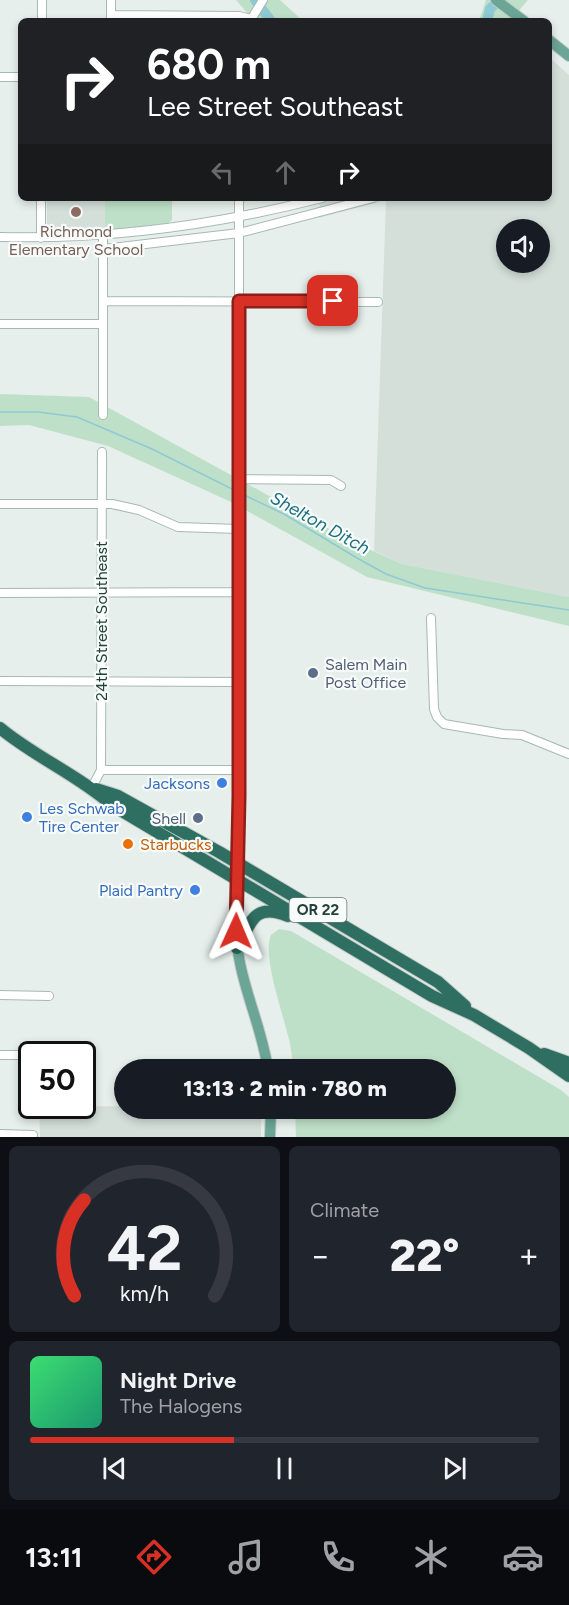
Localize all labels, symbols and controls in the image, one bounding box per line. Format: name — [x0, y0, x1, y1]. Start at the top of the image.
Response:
text: 680 m — [147, 39, 271, 90]
icon: right — [48, 42, 126, 120]
text: Lee Street Southeast — [147, 90, 403, 123]
icon: left — [206, 156, 239, 189]
icon: ahead — [269, 156, 302, 189]
icon: right — [332, 156, 365, 189]
marker: Richmond Elementary School — [69, 205, 83, 219]
map controls — [496, 219, 550, 273]
button: sound — [496, 219, 550, 273]
place label: Richmond Elementary School — [9, 222, 143, 259]
pin — [307, 275, 358, 326]
icon: arrive — [316, 284, 349, 317]
water label: Shelton Ditch — [267, 487, 373, 559]
street label: 24th Street Southeast — [92, 541, 111, 701]
place label: Salem Main Post Office — [325, 655, 407, 692]
marker: Salem Main Post Office — [306, 666, 320, 680]
place label: Jacksons — [144, 774, 210, 793]
marker: Jacksons — [215, 776, 229, 790]
place label: Les Schwab Tire Center — [39, 799, 125, 836]
place label: Shell — [151, 809, 186, 828]
marker: Les Schwab Tire Center — [20, 810, 34, 824]
marker: Shell — [191, 811, 205, 825]
place label: Starbucks — [140, 835, 212, 854]
marker: Starbucks — [121, 837, 135, 851]
place label: Plaid Pantry — [99, 881, 184, 900]
marker: Plaid Pantry — [188, 883, 202, 897]
road number: OR 22 — [290, 898, 346, 922]
position arrow — [204, 899, 268, 963]
speed limit sign: 50 — [18, 1041, 96, 1119]
text: 13:13 · 2 min · 780 m — [183, 1075, 387, 1102]
text: Climate — [310, 1198, 379, 1222]
text: 42 — [107, 1211, 182, 1286]
text: 22° — [389, 1228, 460, 1282]
text: − — [310, 1236, 331, 1275]
text: + — [518, 1236, 539, 1275]
text: km/h — [120, 1281, 169, 1306]
text: Night Drive — [120, 1367, 236, 1394]
text: The Halogens — [120, 1394, 242, 1418]
icon: previous — [98, 1452, 131, 1485]
icon: pause — [268, 1452, 301, 1485]
icon: next — [438, 1452, 471, 1485]
icon: directions — [133, 1536, 175, 1578]
icon: music — [225, 1536, 267, 1578]
icon: phone — [317, 1536, 359, 1578]
icon: climate — [410, 1536, 452, 1578]
icon: car — [502, 1536, 544, 1578]
text: 13:11 — [25, 1541, 82, 1574]

